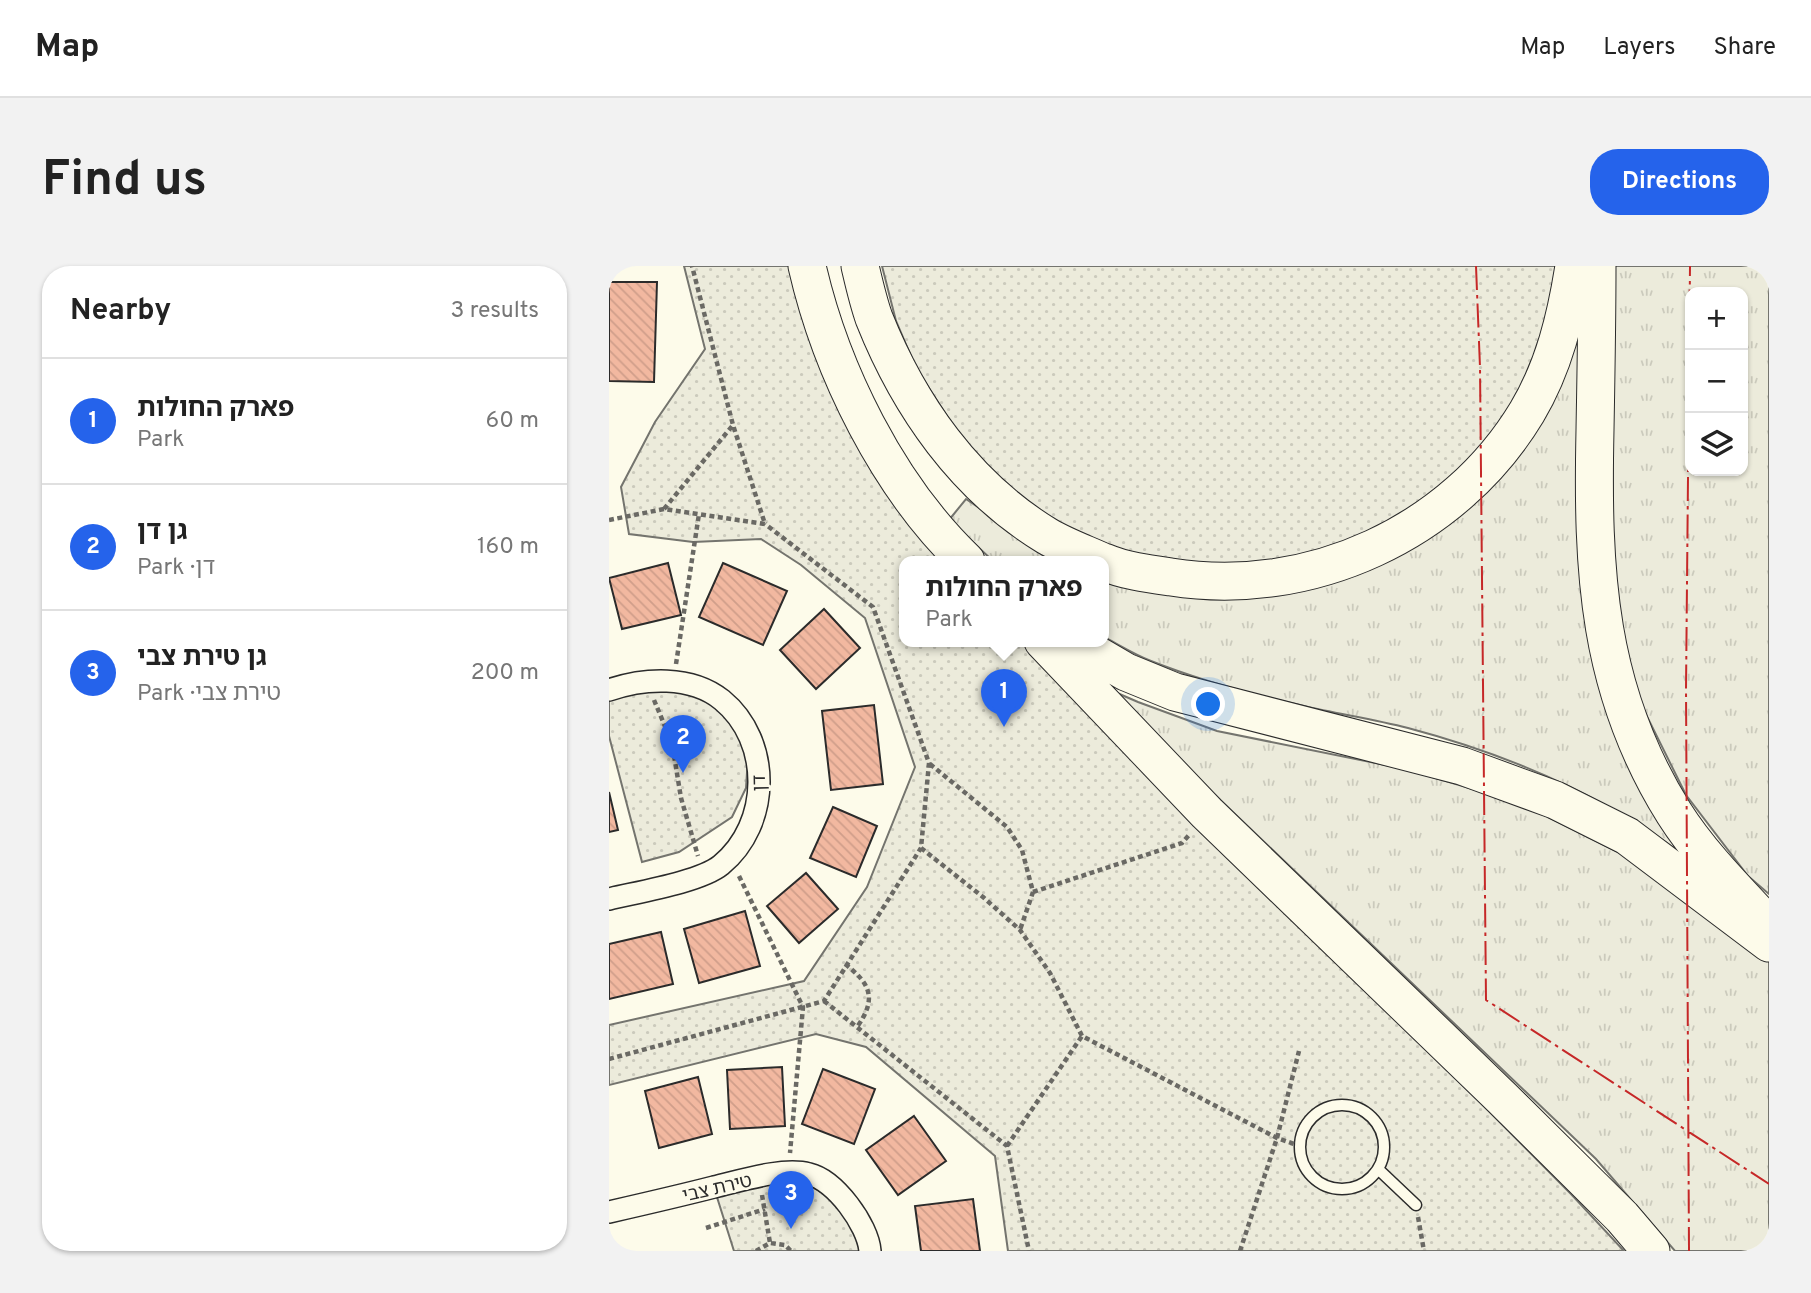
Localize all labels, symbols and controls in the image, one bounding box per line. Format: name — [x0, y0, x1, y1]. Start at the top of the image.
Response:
text: Map — [35, 27, 99, 69]
text: Map — [1520, 33, 1565, 63]
text: Layers — [1603, 33, 1675, 63]
text: Share — [1713, 33, 1776, 63]
button: Directions — [1590, 149, 1769, 215]
text: Find us — [42, 151, 207, 213]
map controls — [1685, 287, 1748, 476]
button: + — [1685, 287, 1748, 350]
text: Nearby — [70, 293, 171, 330]
text: 3 results — [450, 297, 539, 326]
button: − — [1685, 350, 1748, 413]
text: פארק החולות — [137, 393, 294, 426]
text: 1 — [88, 407, 98, 436]
text: 60 m — [486, 407, 539, 436]
button: layers — [1685, 413, 1748, 476]
text: Park — [137, 426, 184, 455]
text: גן דן — [137, 516, 188, 549]
text: 2 — [86, 533, 100, 562]
text: 160 m — [477, 533, 539, 562]
text: Park · דן — [137, 554, 215, 583]
popup — [899, 556, 1109, 647]
text: פארק החולות — [925, 573, 1083, 606]
text: Park — [925, 606, 973, 635]
text: גן טירת צבי — [137, 642, 267, 675]
text: 3 — [86, 659, 100, 688]
text: 200 m — [471, 659, 539, 688]
pin: 1 — [981, 669, 1027, 727]
text: Park · טירת צבי — [137, 680, 281, 709]
your location — [1191, 687, 1225, 721]
pin: 2 — [660, 715, 706, 773]
street label: דן — [748, 774, 772, 791]
street label: טירת צבי — [680, 1169, 755, 1209]
pin: 3 — [768, 1171, 814, 1229]

